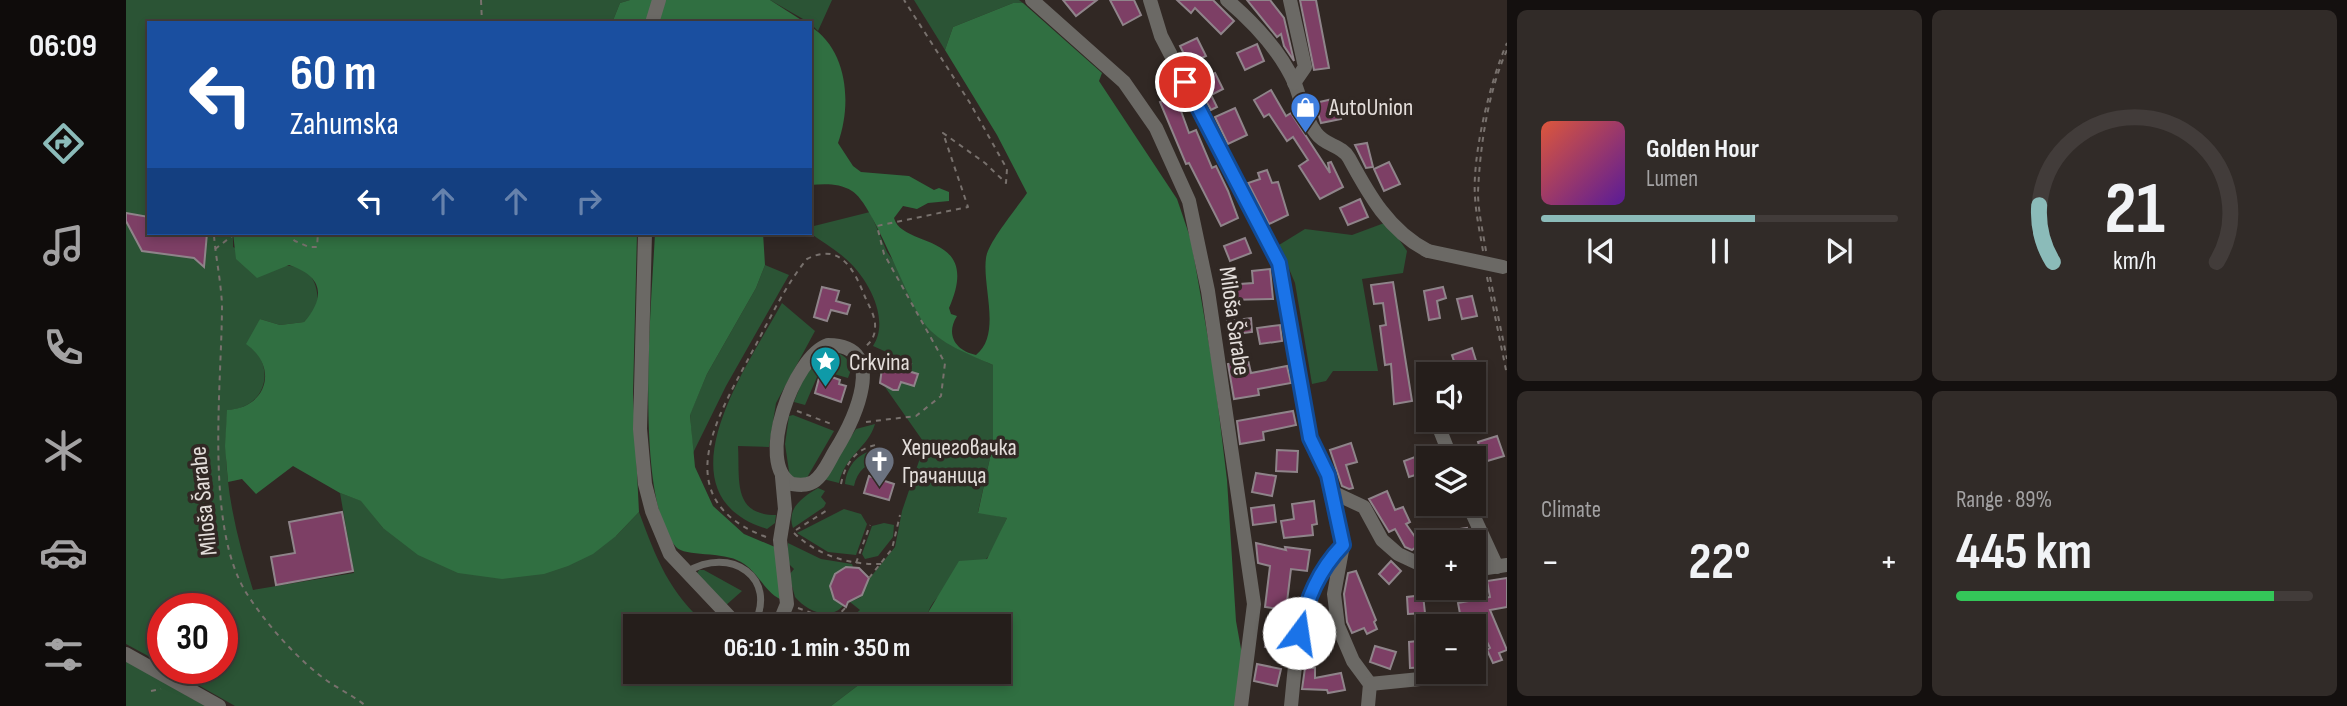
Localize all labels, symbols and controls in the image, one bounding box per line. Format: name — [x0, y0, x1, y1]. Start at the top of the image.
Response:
text: 06:09 — [29, 27, 97, 66]
text: 60 m — [290, 45, 377, 104]
icon: left — [175, 49, 266, 140]
pin — [1155, 52, 1215, 112]
icon: arrive — [1166, 63, 1204, 101]
shop icon: AutoUnion — [1289, 90, 1323, 134]
place label: AutoUnion — [1328, 93, 1413, 122]
text: Zahumska — [290, 105, 399, 144]
icon: directions — [39, 119, 88, 168]
text: Golden Hour — [1646, 134, 1759, 165]
text: Lumen — [1646, 165, 1698, 193]
text: 21 — [2104, 166, 2165, 254]
icon: left — [351, 182, 389, 220]
icon: ahead — [424, 182, 462, 220]
icon: ahead — [497, 182, 535, 220]
icon: right — [570, 182, 608, 220]
icon: music — [39, 221, 88, 270]
icon: previous — [1582, 232, 1620, 270]
icon: pause — [1701, 232, 1739, 270]
icon: next — [1820, 232, 1858, 270]
text: km/h — [2113, 246, 2156, 277]
street label: Miloša Šarabe — [1213, 265, 1256, 377]
icon: phone — [39, 323, 88, 372]
place icon: Crkvina — [809, 345, 843, 389]
place label: Crkvina — [849, 348, 910, 377]
map controls — [1416, 362, 1486, 684]
button: sound — [1416, 362, 1486, 432]
icon: climate — [39, 426, 88, 475]
place label: Херцеговачка Грачаница — [901, 433, 1017, 490]
church icon: Херцеговачка Грачаница — [862, 444, 896, 488]
street label: Miloša Šarabe — [183, 445, 224, 557]
button: layers — [1416, 446, 1486, 516]
text: Range · 89% — [1956, 486, 2052, 514]
text: Climate — [1541, 496, 1601, 524]
text: 445 km — [1956, 521, 2092, 584]
icon: car — [39, 528, 88, 577]
button: + — [1416, 530, 1486, 600]
text: 22° — [1688, 531, 1751, 594]
text: − — [1541, 540, 1560, 585]
text: + — [1879, 540, 1898, 585]
speed limit sign: 30 — [147, 593, 238, 684]
position arrow — [1262, 596, 1336, 670]
button: − — [1416, 614, 1486, 684]
icon: filters — [39, 630, 88, 679]
text: 06:10 · 1 min · 350 m — [724, 633, 910, 664]

